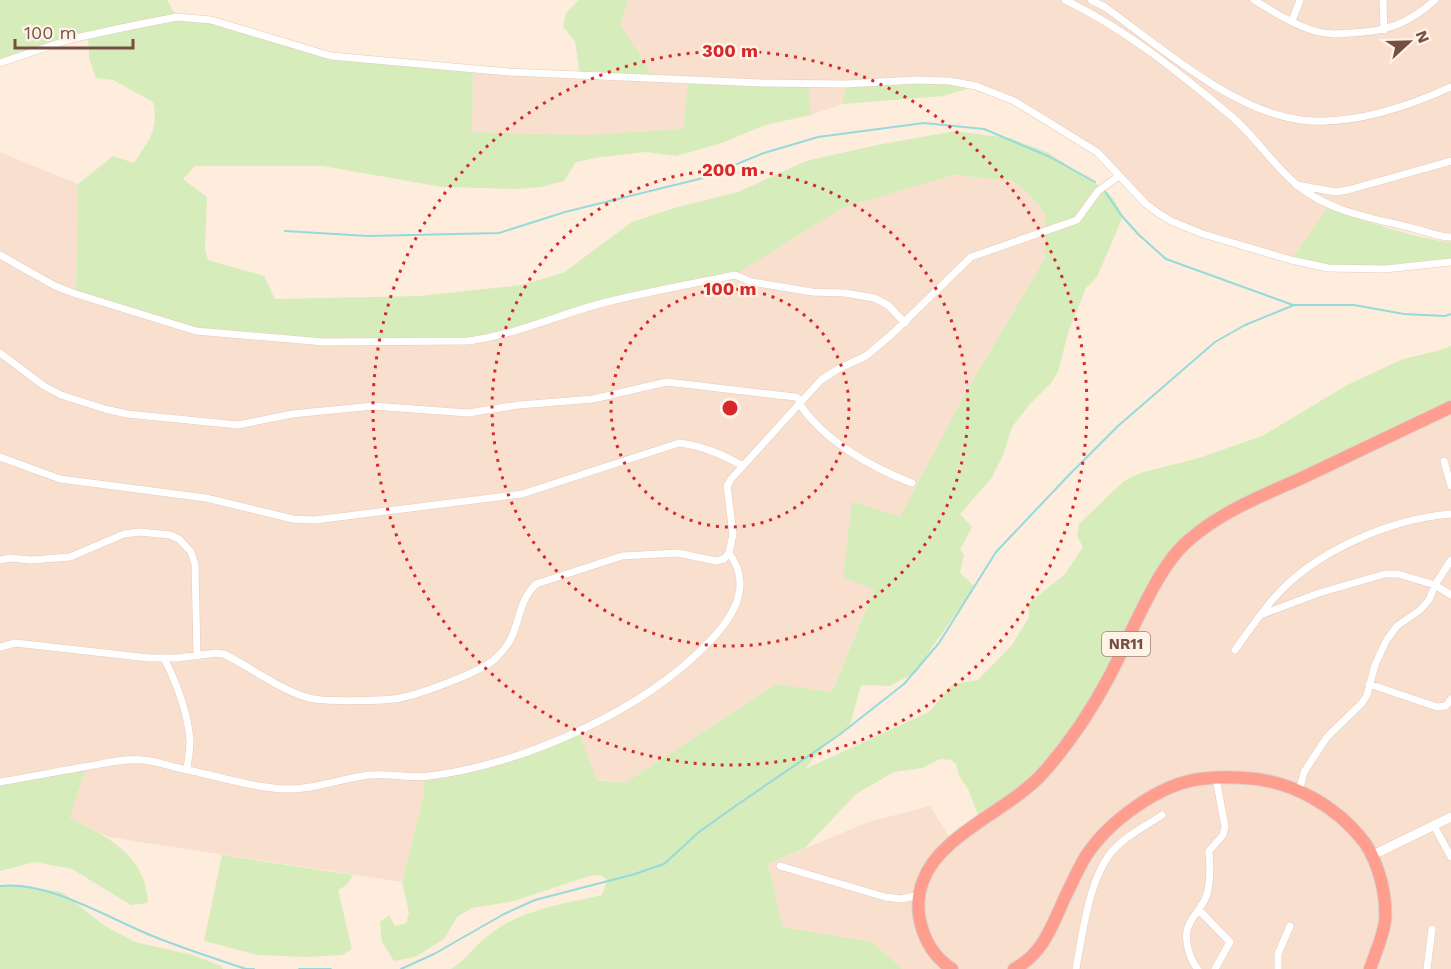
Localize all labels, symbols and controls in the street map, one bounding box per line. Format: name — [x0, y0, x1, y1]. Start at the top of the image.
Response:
scale bar — [15, 12, 134, 50]
north arrow — [1379, 12, 1439, 72]
text: 100 m — [24, 22, 77, 43]
text: N — [1411, 28, 1433, 46]
text: 300 m — [702, 40, 758, 61]
text: 200 m — [702, 159, 758, 180]
text: 100 m — [703, 278, 757, 299]
centre of rings — [720, 398, 740, 418]
road number: NR11 — [1102, 632, 1150, 656]

